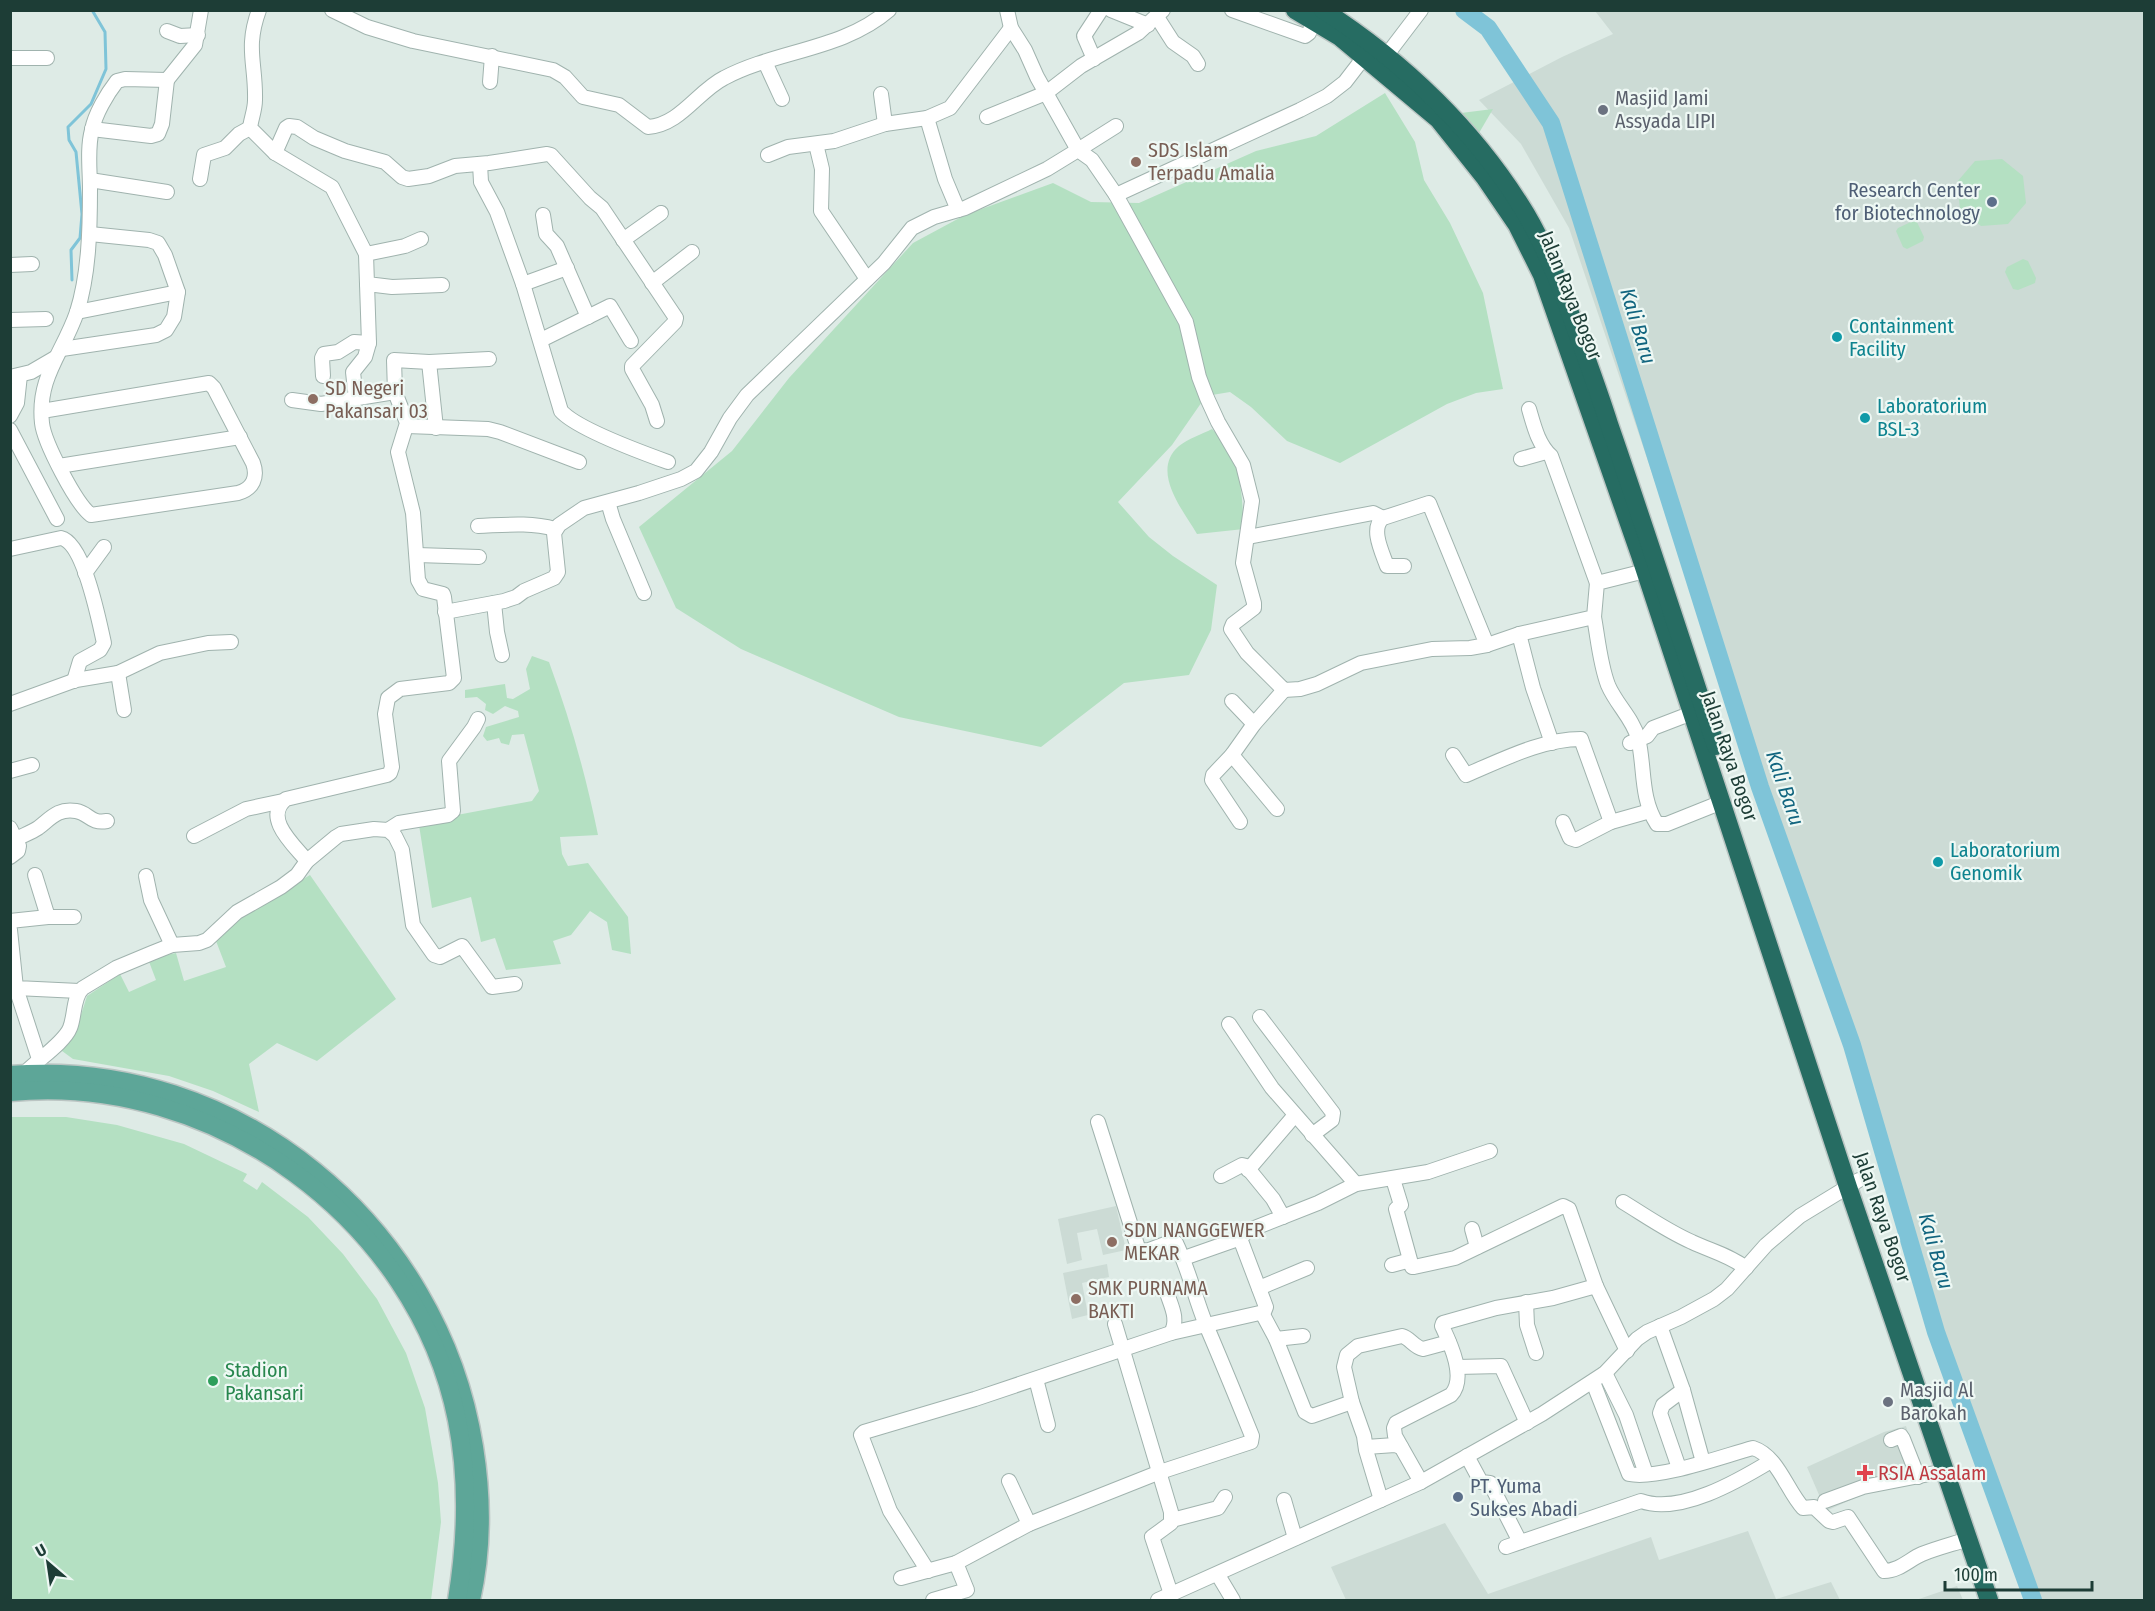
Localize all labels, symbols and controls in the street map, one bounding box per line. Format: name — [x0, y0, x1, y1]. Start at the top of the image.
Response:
place label: Masjid Jami Assyada LIPI — [1615, 86, 1716, 133]
marker: Masjid Jami Assyada LIPI — [1596, 103, 1610, 117]
place label: SDS Islam Terpadu Amalia — [1148, 138, 1275, 185]
marker: SDS Islam Terpadu Amalia — [1129, 155, 1143, 169]
place label: Research Center for Biotechnology — [1835, 178, 1980, 225]
marker: Research Center for Biotechnology — [1985, 195, 1999, 209]
street label: Jalan Raya Bogor — [1534, 227, 1608, 363]
water label: Kali Baru — [1614, 285, 1662, 367]
place label: Containment Facility — [1849, 314, 1954, 361]
marker: Containment Facility — [1830, 330, 1844, 344]
place label: SD Negeri Pakansari 03 — [325, 376, 428, 423]
marker: SD Negeri Pakansari 03 — [306, 392, 320, 406]
place label: Laboratorium BSL-3 — [1877, 394, 1987, 441]
marker: Laboratorium BSL-3 — [1858, 411, 1872, 425]
street label: Jalan Raya Bogor — [1696, 687, 1764, 825]
water label: Kali Baru — [1760, 747, 1810, 829]
place label: Laboratorium Genomik — [1950, 838, 2060, 885]
marker: Laboratorium Genomik — [1931, 855, 1945, 869]
street label: Jalan Raya Bogor — [1849, 1148, 1917, 1286]
water label: Kali Baru — [1913, 1210, 1959, 1292]
place label: SDN NANGGEWER MEKAR — [1124, 1218, 1265, 1265]
marker: SDN NANGGEWER MEKAR — [1105, 1235, 1119, 1249]
place label: SMK PURNAMA BAKTI — [1088, 1276, 1208, 1323]
marker: SMK PURNAMA BAKTI — [1069, 1292, 1083, 1306]
place label: Stadion Pakansari — [225, 1358, 304, 1405]
marker: Stadion Pakansari — [206, 1374, 220, 1388]
place label: Masjid Al Barokah — [1900, 1378, 1974, 1425]
marker: Masjid Al Barokah — [1881, 1395, 1895, 1409]
place label: RSIA Assalam — [1878, 1461, 1986, 1485]
marker: RSIA Assalam — [1856, 1464, 1874, 1482]
place label: PT. Yuma Sukses Abadi — [1470, 1474, 1578, 1521]
marker: PT. Yuma Sukses Abadi — [1451, 1490, 1465, 1504]
north arrow — [18, 1533, 78, 1593]
text: U — [32, 1540, 50, 1561]
scale bar — [1945, 1554, 2092, 1592]
text: 100 m — [1954, 1564, 1998, 1586]

